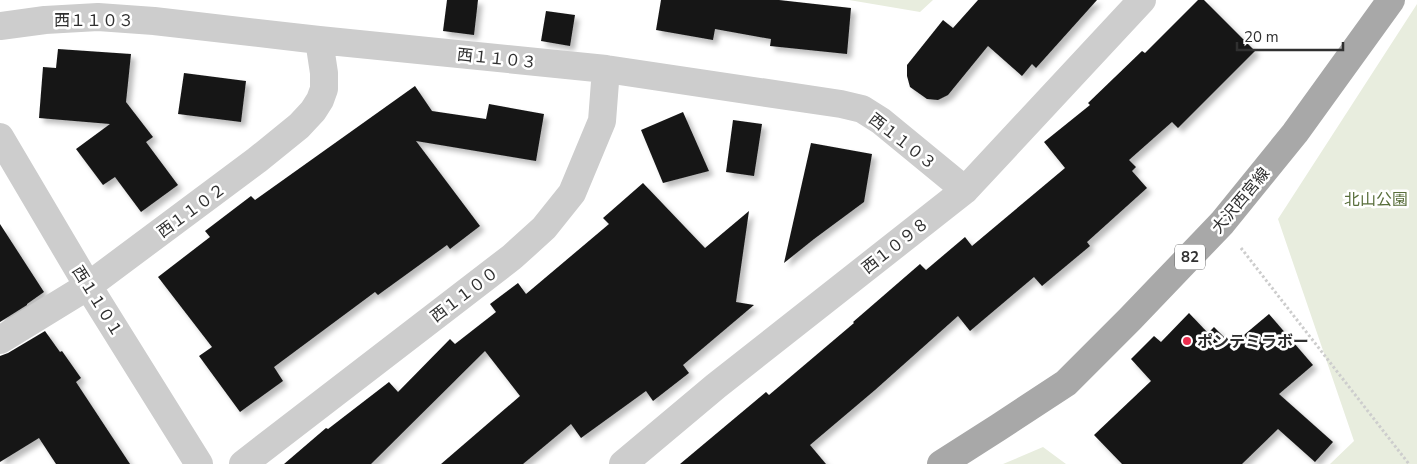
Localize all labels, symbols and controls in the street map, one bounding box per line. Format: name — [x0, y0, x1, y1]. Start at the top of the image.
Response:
street label: 西１１０３ — [54, 10, 134, 32]
scale bar — [1237, 20, 1343, 52]
text: 20 m — [1244, 27, 1279, 47]
street label: 西１１０３ — [456, 44, 538, 74]
street label: 西１１０３ — [864, 108, 941, 175]
street label: 大沢西宮線 — [1207, 163, 1275, 238]
street label: 西１１０２ — [153, 178, 230, 243]
park label: 北山公園 — [1344, 189, 1408, 211]
street label: 西１０９８ — [857, 212, 934, 279]
road number: 82 — [1175, 244, 1205, 270]
street label: 西１１０１ — [67, 262, 128, 341]
street label: 西１１００ — [426, 262, 503, 328]
place label: ポンテミラボー — [1197, 331, 1309, 353]
marker: ポンテミラボー — [1181, 335, 1193, 347]

